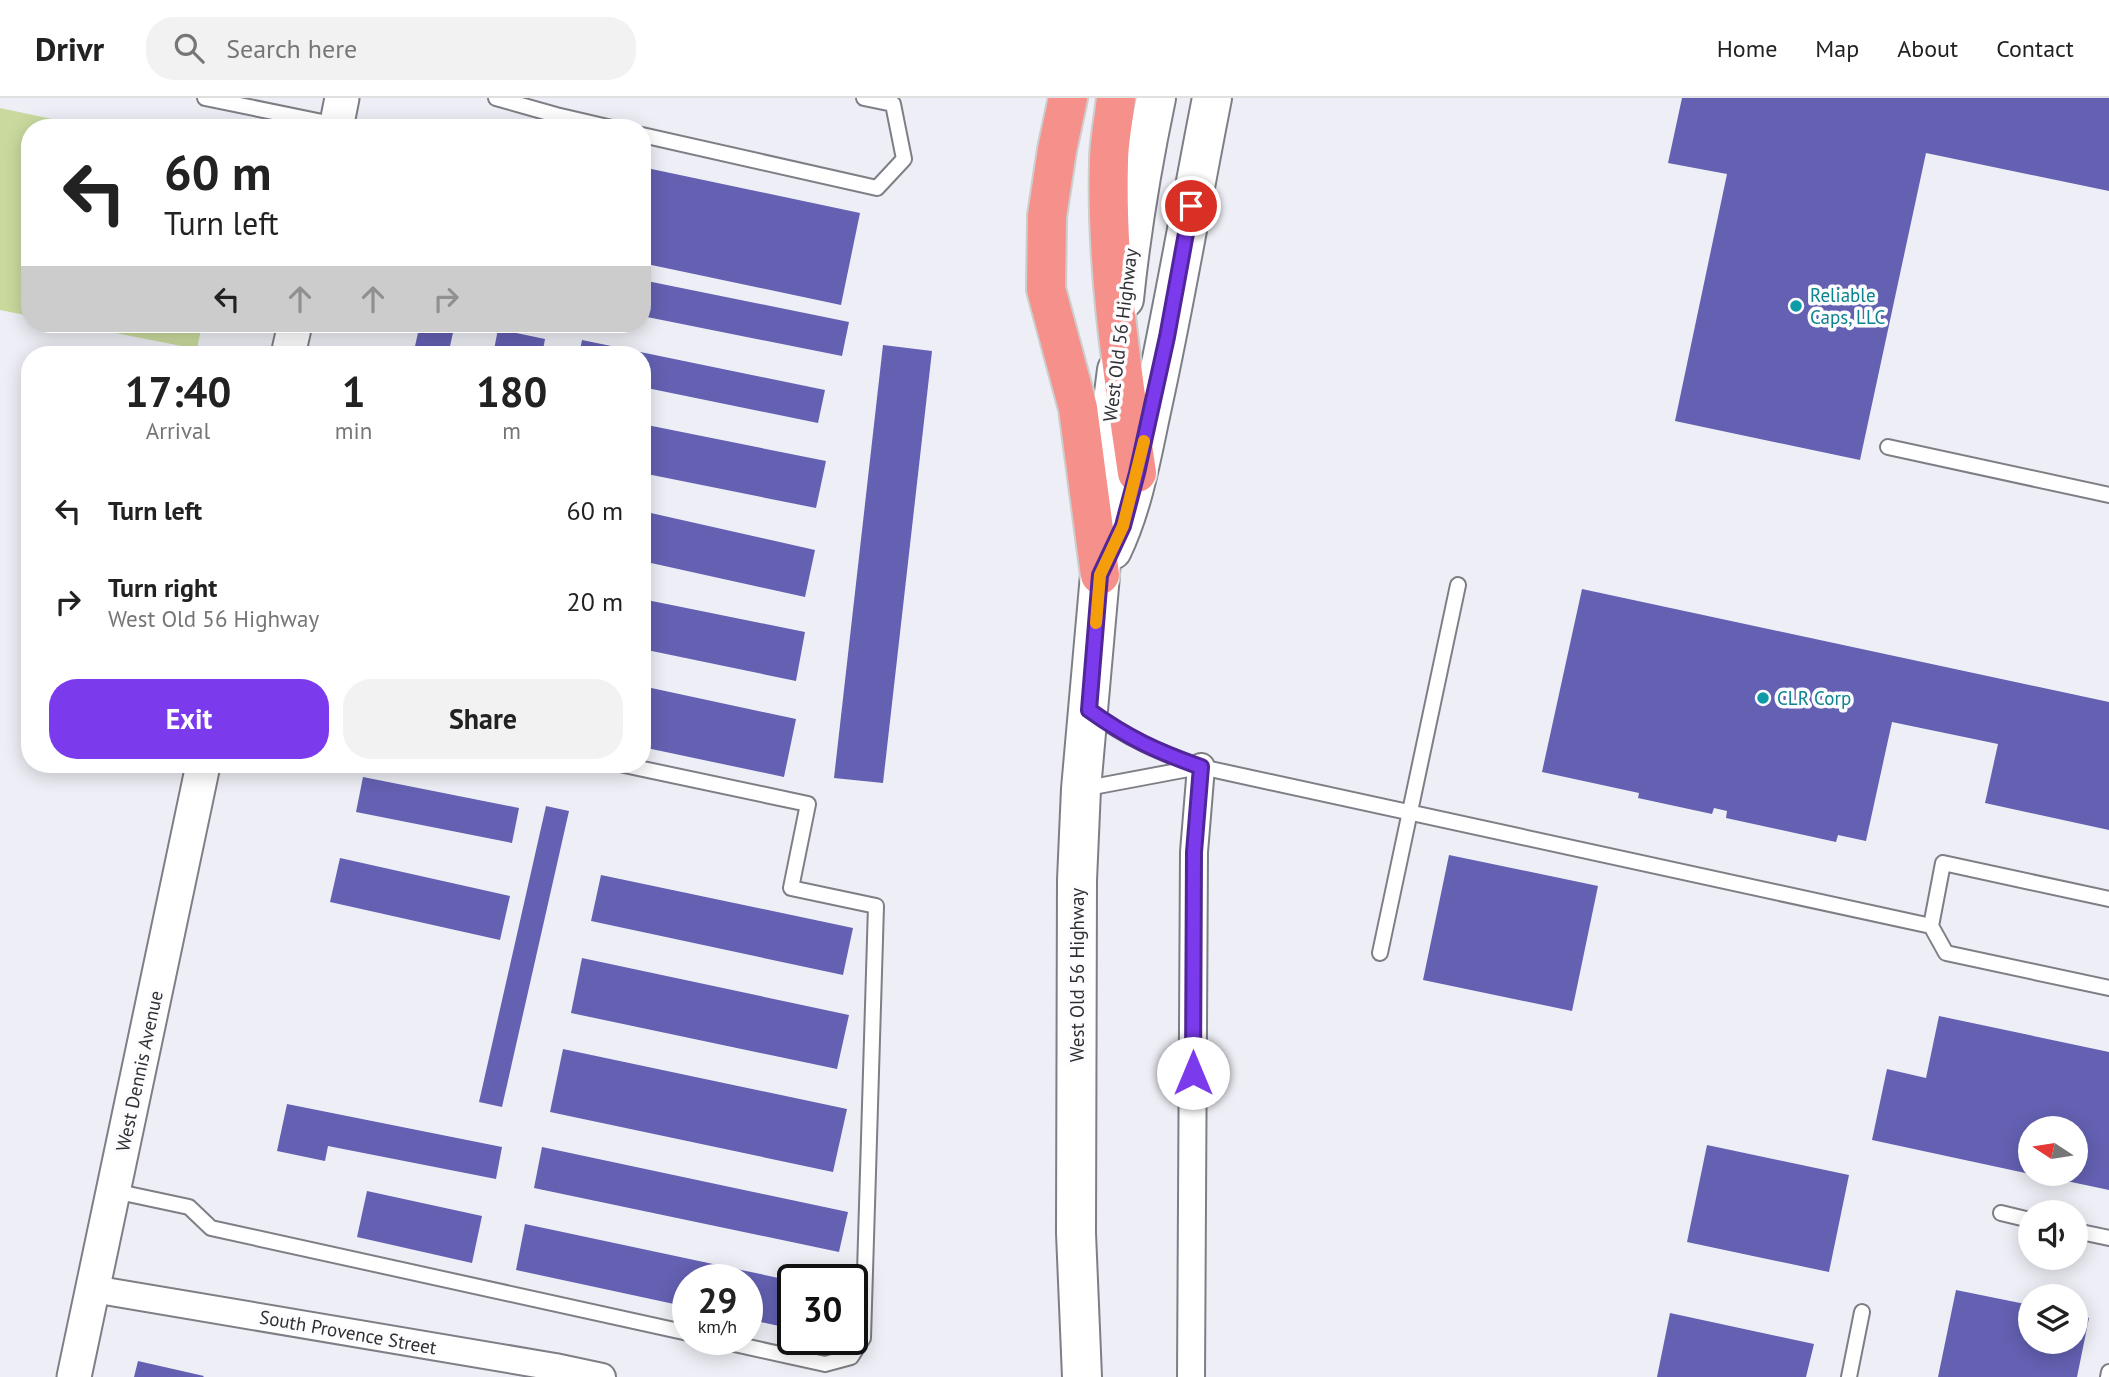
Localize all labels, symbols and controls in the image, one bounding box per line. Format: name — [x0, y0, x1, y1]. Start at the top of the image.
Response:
search box — [146, 17, 636, 80]
text: Drivr — [35, 27, 104, 70]
icon: search — [170, 29, 208, 67]
text: Search here — [226, 32, 357, 65]
text: Home — [1717, 33, 1777, 64]
text: Map — [1815, 33, 1859, 64]
text: About — [1897, 33, 1958, 64]
text: Contact — [1996, 33, 2074, 64]
text: 60 m — [164, 140, 271, 204]
icon: left — [49, 147, 140, 238]
pin — [1161, 176, 1221, 236]
icon: arrive — [1172, 187, 1210, 225]
text: Turn left — [164, 202, 279, 244]
street label: West Old 56 Highway — [1097, 247, 1143, 423]
icon: left — [208, 280, 246, 318]
icon: ahead — [281, 280, 319, 318]
icon: ahead — [354, 280, 392, 318]
icon: right — [427, 280, 465, 318]
place label: Reliable Caps, LLC — [1810, 283, 1885, 329]
marker: Reliable Caps, LLC — [1788, 298, 1804, 314]
text: 17:40 — [125, 364, 231, 419]
text: 1 — [342, 364, 365, 419]
text: 180 — [476, 364, 547, 419]
text: Arrival — [146, 416, 210, 445]
text: min — [335, 416, 372, 445]
text: m — [502, 416, 521, 445]
icon: left — [49, 492, 87, 530]
text: Turn left — [108, 494, 202, 527]
text: 60 m — [567, 494, 623, 527]
text: Turn right — [108, 571, 217, 604]
icon: right — [49, 583, 87, 621]
text: 20 m — [567, 585, 623, 618]
text: West Old 56 Highway — [108, 604, 319, 633]
button: Exit — [49, 679, 329, 759]
button: Share — [343, 679, 623, 759]
place label: CLR Corp — [1777, 686, 1851, 710]
marker: CLR Corp — [1755, 690, 1771, 706]
street label: West Old 56 Highway — [1065, 888, 1089, 1062]
street label: West Dennis Avenue — [110, 988, 168, 1154]
position arrow — [1156, 1036, 1230, 1110]
north arrow — [2018, 1116, 2088, 1186]
map controls — [2018, 1116, 2088, 1354]
button: sound — [2018, 1200, 2088, 1270]
speed limit sign: 30 — [777, 1264, 868, 1355]
text: 29 — [698, 1277, 737, 1323]
button: layers — [2018, 1284, 2088, 1354]
street label: South Provence Street — [258, 1305, 439, 1359]
text: km/h — [698, 1315, 737, 1338]

